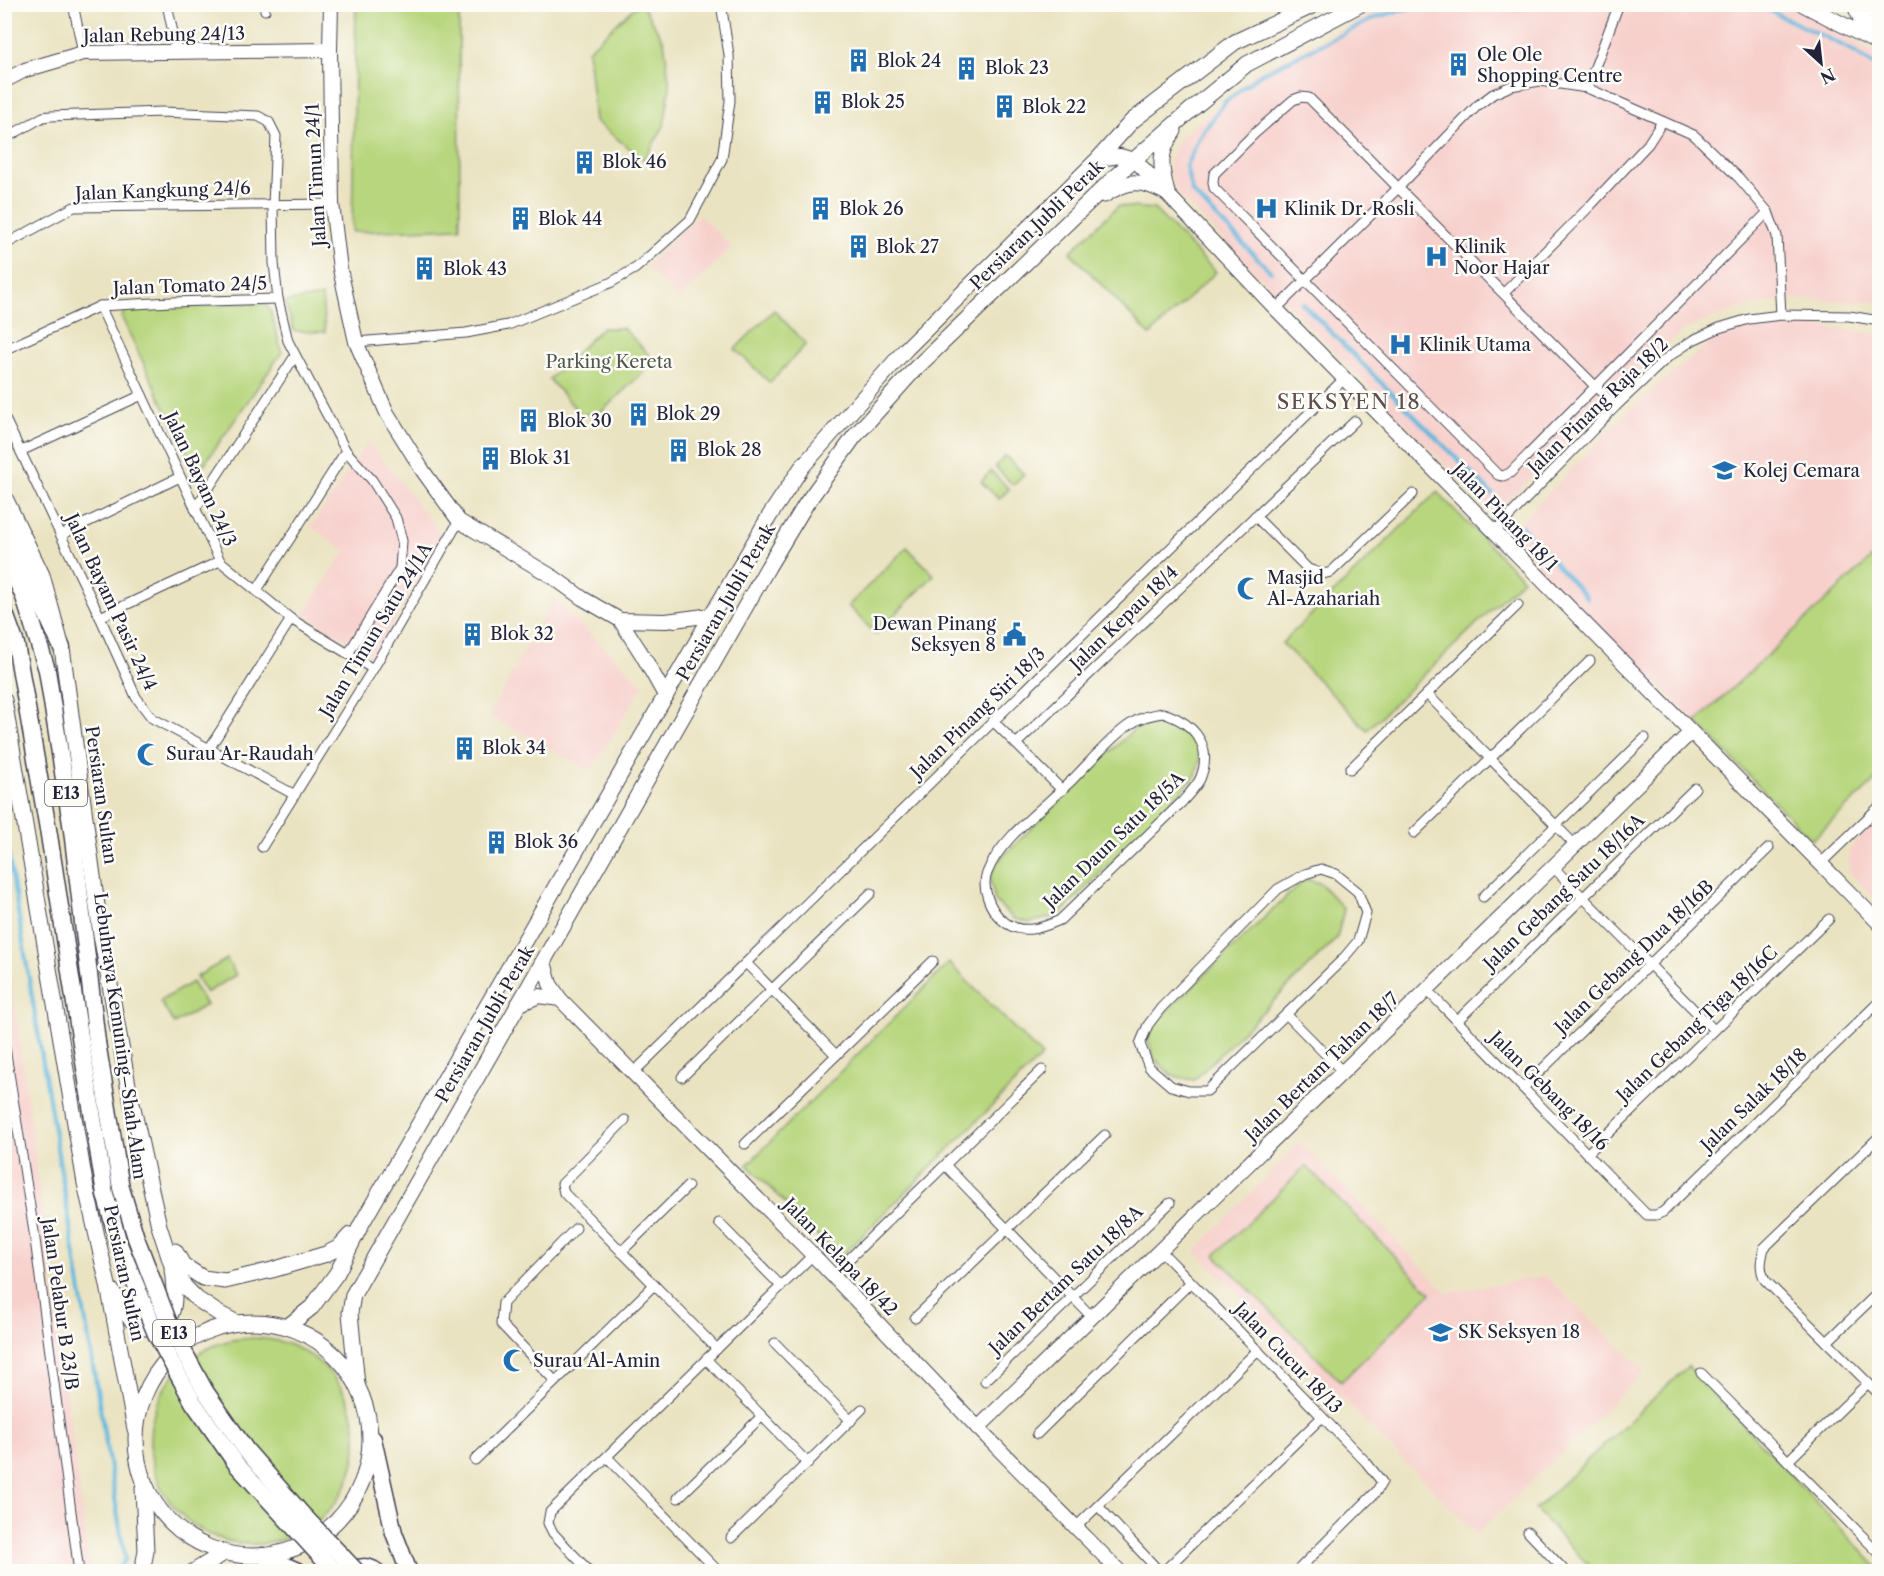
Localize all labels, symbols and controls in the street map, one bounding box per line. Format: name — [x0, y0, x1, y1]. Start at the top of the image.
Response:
street label: Jalan Rebung 24/13 — [80, 23, 245, 47]
north arrow — [1791, 33, 1851, 93]
place label: Ole Ole Shopping Centre — [1477, 44, 1622, 87]
building icon: Blok 24 — [846, 48, 872, 74]
place label: Blok 24 — [877, 50, 941, 72]
building icon: Ole Ole Shopping Centre — [1446, 52, 1472, 78]
building icon: Blok 23 — [954, 55, 980, 81]
place label: Blok 23 — [985, 57, 1049, 79]
text: N — [1817, 64, 1839, 88]
building icon: Blok 25 — [810, 89, 836, 115]
place label: Blok 25 — [841, 91, 905, 113]
building icon: Blok 22 — [991, 94, 1017, 120]
place label: Blok 22 — [1022, 96, 1086, 118]
street label: Jalan Timun 24/1 — [301, 102, 331, 250]
building icon: Blok 46 — [571, 149, 597, 175]
place label: Blok 46 — [602, 151, 667, 173]
street label: Persiaran Jubli Perak — [965, 154, 1110, 295]
street label: Jalan Kangkung 24/6 — [72, 177, 251, 205]
building icon: Blok 26 — [808, 196, 834, 222]
hospital icon: Klinik Dr. Rosli — [1253, 196, 1279, 222]
place label: Blok 26 — [839, 198, 904, 220]
place label: Klinik Dr. Rosli — [1284, 198, 1415, 220]
building icon: Blok 44 — [507, 206, 533, 232]
place label: Blok 44 — [538, 208, 602, 230]
building icon: Blok 27 — [845, 234, 871, 260]
place label: Blok 27 — [876, 236, 939, 258]
place label: Klinik Noor Hajar — [1454, 236, 1550, 279]
hospital icon: Klinik Noor Hajar — [1423, 244, 1449, 270]
building icon: Blok 43 — [412, 256, 438, 282]
place label: Blok 43 — [443, 258, 507, 280]
street label: Jalan Tomato 24/5 — [110, 272, 267, 300]
hospital icon: Klinik Utama — [1388, 332, 1414, 358]
street label: Jalan Pinang Raja 18/2 — [1521, 333, 1673, 481]
place label: Klinik Utama — [1419, 334, 1531, 356]
park label: Parking Kereta — [545, 351, 673, 373]
district label: SEKSYEN 18 — [1277, 389, 1421, 414]
building icon: Blok 29 — [625, 401, 651, 427]
place label: Blok 29 — [656, 403, 721, 425]
street label: Jalan Bayam 24/3 — [158, 406, 241, 550]
building icon: Blok 30 — [516, 408, 542, 434]
place label: Blok 30 — [547, 410, 612, 432]
building icon: Blok 28 — [666, 437, 692, 463]
place label: Blok 28 — [697, 439, 762, 461]
building icon: Blok 31 — [478, 445, 504, 471]
place label: Blok 31 — [509, 447, 571, 469]
street label: Jalan Pinang 18/1 — [1446, 456, 1563, 576]
school or university icon: Kolej Cemara — [1712, 458, 1738, 484]
place label: Kolej Cemara — [1743, 460, 1860, 482]
street label: Jalan Bayam Pasir 24/4 — [59, 507, 162, 694]
street label: Persiaran Jubli Perak — [672, 518, 781, 684]
street label: Jalan Timun Satu 24/1A — [313, 538, 437, 724]
street label: Jalan Kepau 18/4 — [1063, 561, 1182, 677]
place label: Masjid Al-Azahariah — [1266, 567, 1380, 610]
mosque icon: Masjid Al-Azahariah — [1236, 575, 1262, 601]
place label: Dewan Pinang Seksyen 8 — [873, 613, 996, 656]
building icon: Blok 32 — [459, 621, 485, 647]
public building icon: Dewan Pinang Seksyen 8 — [1001, 621, 1027, 647]
place label: Blok 32 — [490, 623, 554, 645]
street label: Jalan Pinang Siri 18/3 — [904, 643, 1050, 785]
street label: Persiaran Sultan — [80, 724, 122, 866]
building icon: Blok 34 — [451, 735, 477, 761]
place label: Blok 34 — [482, 737, 546, 759]
mosque icon: Surau Ar-Raudah — [135, 741, 161, 767]
place label: Surau Ar-Raudah — [166, 743, 314, 765]
street label: Jalan Daun Satu 18/5A — [1037, 766, 1190, 915]
road number: E13 — [45, 780, 87, 806]
street label: Jalan Gebang Satu 18/16A — [1477, 809, 1650, 977]
building icon: Blok 36 — [483, 829, 509, 855]
place label: Blok 36 — [514, 831, 578, 853]
street label: Jalan Gebang Dua 18/16B — [1548, 875, 1718, 1041]
street label: Lebuhraya Kemuning–Shah Alam — [89, 891, 151, 1181]
street label: Persiaran Jubli Perak — [431, 940, 540, 1106]
street label: Jalan Gebang Tiga 18/16C — [1610, 941, 1782, 1109]
street label: Jalan Bertam Tahan 18/7 — [1238, 988, 1404, 1148]
street label: Jalan Gebang 18/16 — [1483, 1025, 1613, 1155]
street label: Jalan Salak 18/18 — [1694, 1044, 1812, 1158]
street label: Jalan Kelapa 18/42 — [776, 1191, 902, 1320]
street label: Jalan Bertam Satu 18/8A — [982, 1200, 1148, 1361]
street label: Persiaran Sultan — [99, 1203, 149, 1343]
street label: Jalan Pelabur B 23/B — [37, 1214, 83, 1391]
street label: Jalan Cucur 18/13 — [1227, 1296, 1347, 1418]
school or university icon: SK Seksyen 18 — [1427, 1319, 1453, 1345]
road number: E13 — [153, 1320, 195, 1346]
place label: SK Seksyen 18 — [1458, 1321, 1580, 1343]
mosque icon: Surau Al-Amin — [502, 1348, 528, 1374]
place label: Surau Al-Amin — [533, 1350, 660, 1372]

